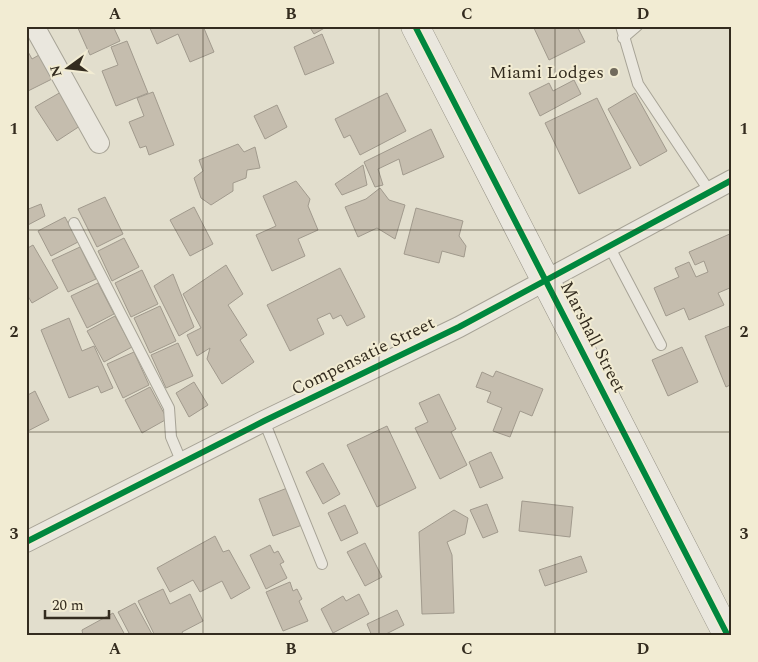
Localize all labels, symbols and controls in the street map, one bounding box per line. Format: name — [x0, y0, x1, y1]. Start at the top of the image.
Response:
text: A — [109, 2, 122, 26]
text: B — [285, 2, 297, 26]
text: C — [461, 2, 473, 26]
text: D — [637, 2, 650, 26]
north arrow — [42, 42, 92, 92]
place label: Miami Lodges — [489, 59, 604, 86]
text: N — [44, 63, 68, 79]
marker: Miami Lodges — [608, 66, 620, 78]
text: 1 — [10, 117, 18, 141]
text: 1 — [740, 117, 748, 141]
street label: Marshall Street — [553, 276, 633, 398]
street label: Compensatie Street — [287, 310, 439, 402]
text: 2 — [10, 320, 19, 344]
text: 2 — [740, 320, 749, 344]
text: 3 — [10, 522, 19, 546]
text: 3 — [740, 522, 749, 546]
scale bar — [45, 587, 109, 619]
text: 20 m — [52, 594, 84, 617]
text: A — [109, 637, 122, 661]
text: B — [285, 637, 297, 661]
text: C — [461, 637, 473, 661]
text: D — [637, 637, 650, 661]

